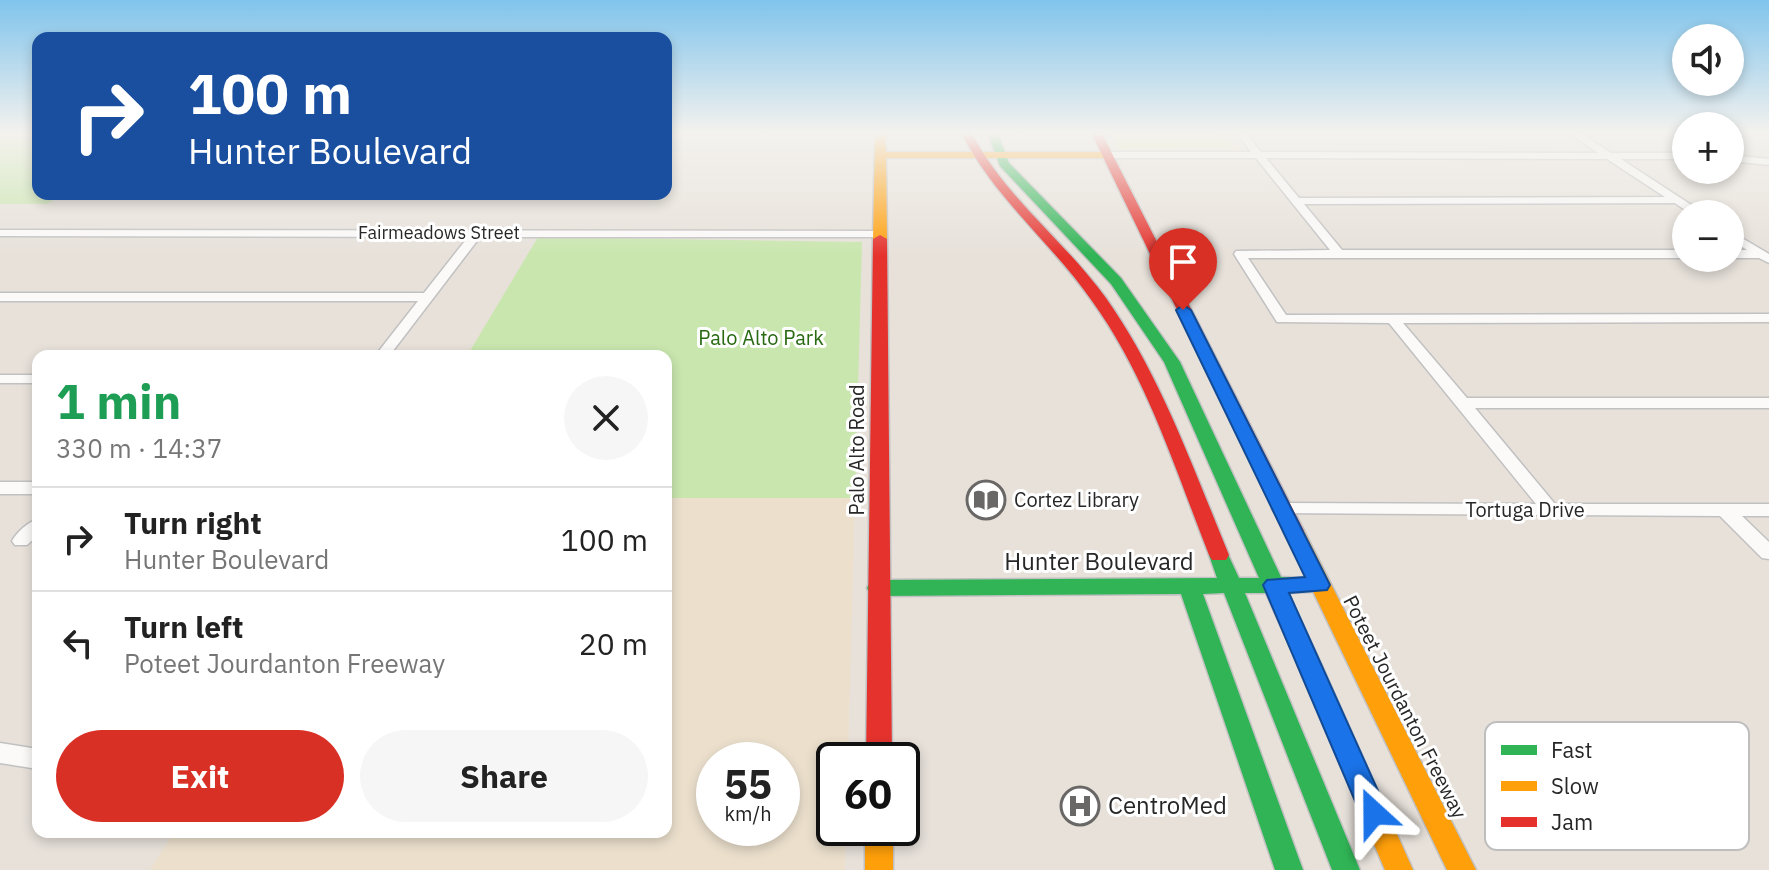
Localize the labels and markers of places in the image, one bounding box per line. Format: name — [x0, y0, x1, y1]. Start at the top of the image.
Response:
pin — [1149, 228, 1217, 310]
library icon: Cortez Library — [965, 479, 1007, 521]
place label: Cortez Library — [1014, 486, 1139, 513]
hospital icon: CentroMed — [1059, 785, 1101, 827]
place label: CentroMed — [1108, 789, 1227, 821]

